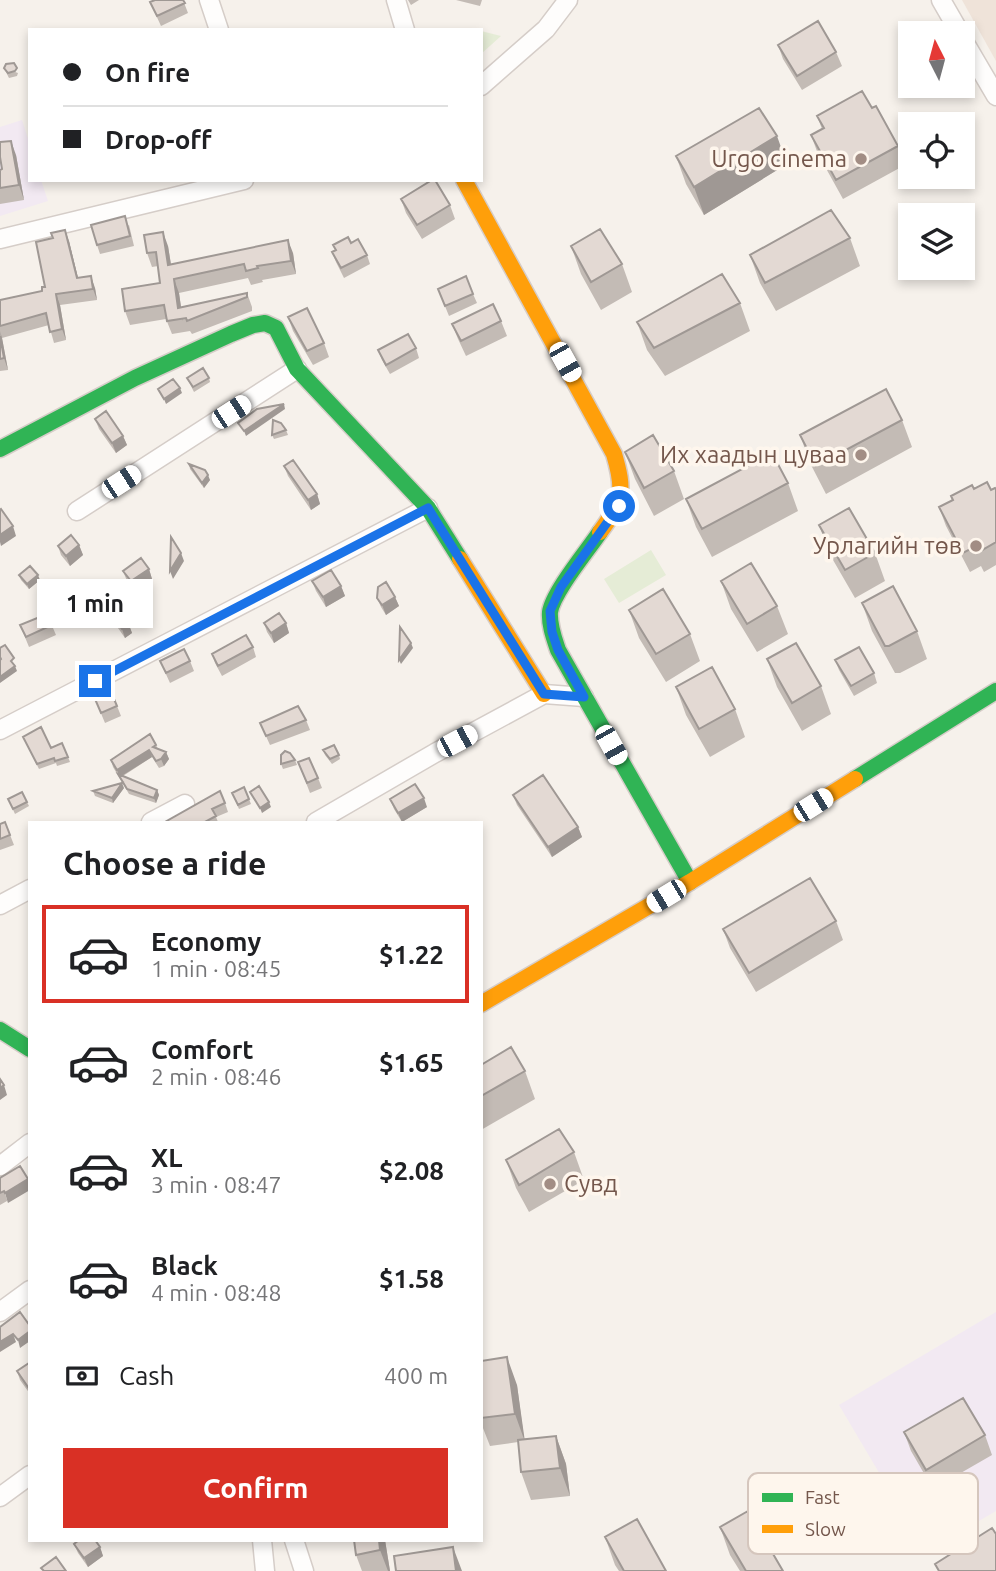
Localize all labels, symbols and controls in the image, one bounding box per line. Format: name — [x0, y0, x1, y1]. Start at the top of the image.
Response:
north arrow — [898, 21, 975, 98]
map controls — [898, 21, 975, 280]
text: On fire — [105, 58, 190, 87]
button: locate — [898, 112, 975, 189]
text: Drop-off — [105, 125, 212, 154]
place label: Urgo cinema — [711, 145, 847, 172]
marker: Urgo cinema — [853, 151, 869, 167]
button: layers — [898, 203, 975, 280]
car — [546, 339, 585, 385]
car — [208, 392, 255, 432]
place label: Их хаадын цуваа — [660, 441, 847, 468]
marker: Их хаадын цуваа — [853, 447, 869, 463]
car — [98, 462, 145, 502]
route start — [603, 490, 635, 522]
place label: Урлагийн төв — [813, 532, 962, 559]
marker: Урлагийн төв — [968, 538, 984, 554]
callout: 1 min — [37, 580, 153, 628]
text: 1 min — [66, 591, 124, 616]
route end — [79, 665, 111, 697]
car — [434, 722, 481, 760]
car — [592, 722, 631, 768]
car — [790, 785, 837, 825]
text: Choose a ride — [63, 845, 266, 881]
car — [643, 876, 690, 916]
icon: car — [67, 923, 130, 986]
text: Economy — [151, 927, 261, 956]
text: $1.22 — [379, 940, 444, 969]
text: 1 min · 08:45 — [151, 956, 282, 981]
icon: car — [67, 1031, 130, 1094]
text: Comfort — [151, 1035, 254, 1064]
text: $1.65 — [379, 1048, 444, 1077]
text: 2 min · 08:46 — [151, 1064, 282, 1089]
icon: car — [67, 1139, 130, 1202]
text: XL — [151, 1143, 182, 1172]
text: $2.08 — [379, 1156, 444, 1185]
place label: Сувд — [564, 1170, 618, 1197]
text: 3 min · 08:47 — [151, 1172, 282, 1197]
marker: Сувд — [542, 1176, 558, 1192]
icon: car — [67, 1247, 130, 1310]
text: Black — [151, 1251, 218, 1280]
text: $1.58 — [379, 1264, 444, 1293]
text: 4 min · 08:48 — [151, 1280, 282, 1305]
icon: cash — [63, 1357, 101, 1395]
text: Cash — [119, 1361, 174, 1390]
text: 400 m — [384, 1363, 448, 1388]
button: Confirm — [63, 1448, 448, 1528]
legend — [748, 1473, 978, 1554]
text: Fast — [805, 1486, 840, 1508]
text: Slow — [805, 1518, 846, 1540]

